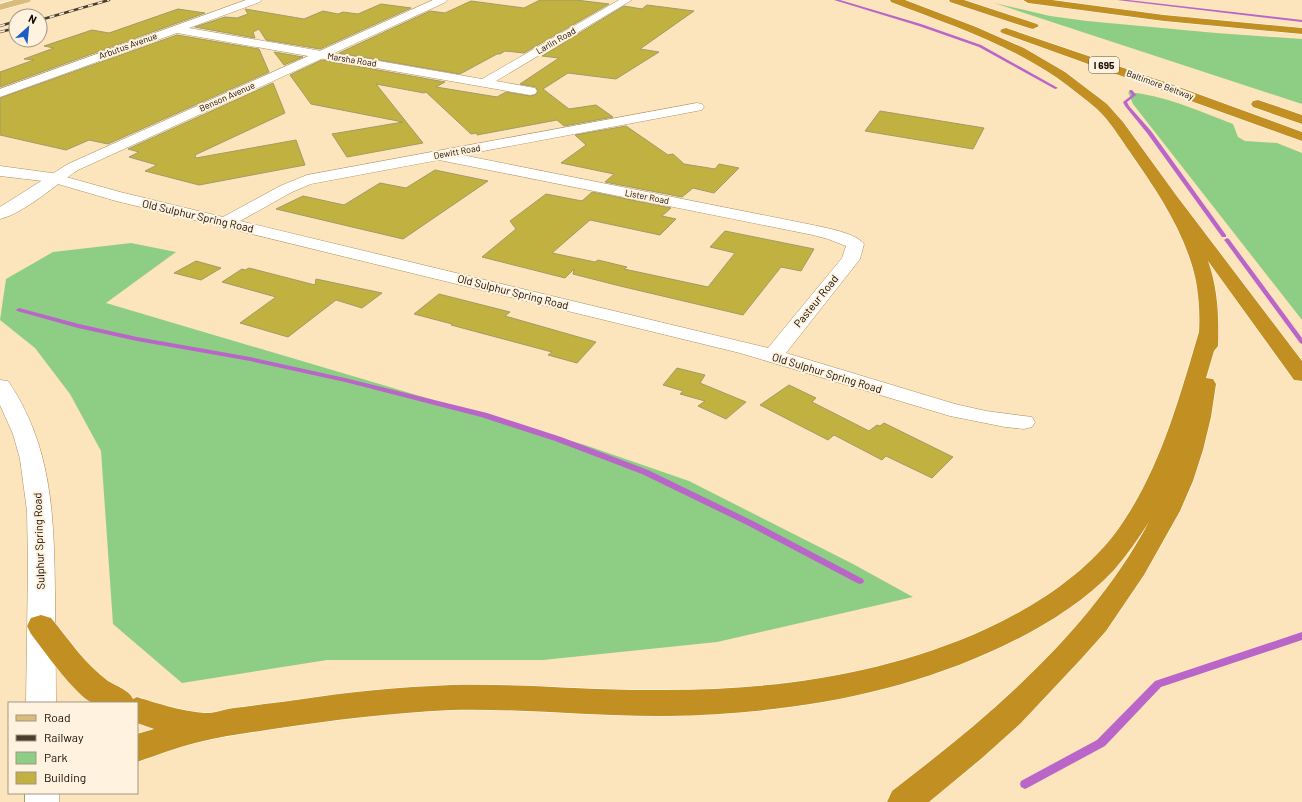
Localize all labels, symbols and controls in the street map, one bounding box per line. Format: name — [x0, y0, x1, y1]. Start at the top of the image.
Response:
north arrow — [8, 8, 48, 48]
text: N — [27, 11, 39, 26]
street label: Larlin Road — [534, 25, 578, 56]
street label: Arbutus Avenue — [97, 30, 159, 61]
street label: Marsha Road — [327, 50, 378, 69]
road number: I 695 — [1089, 57, 1119, 73]
street label: Baltimore Beltway — [1125, 67, 1195, 102]
street label: Benson Avenue — [197, 79, 257, 114]
street label: Dewitt Road — [433, 142, 481, 161]
street label: Lister Road — [624, 187, 670, 206]
street label: Old Sulphur Spring Road — [141, 196, 255, 235]
street label: Old Sulphur Spring Road — [456, 271, 570, 312]
street label: Pasteur Road — [791, 272, 841, 329]
street label: Old Sulphur Spring Road — [771, 350, 884, 395]
street label: Sulphur Spring Road — [30, 493, 47, 590]
legend — [8, 702, 138, 794]
text: Road — [44, 710, 71, 724]
text: Railway — [44, 730, 84, 744]
text: Park — [44, 750, 68, 764]
text: Building — [44, 770, 86, 784]

